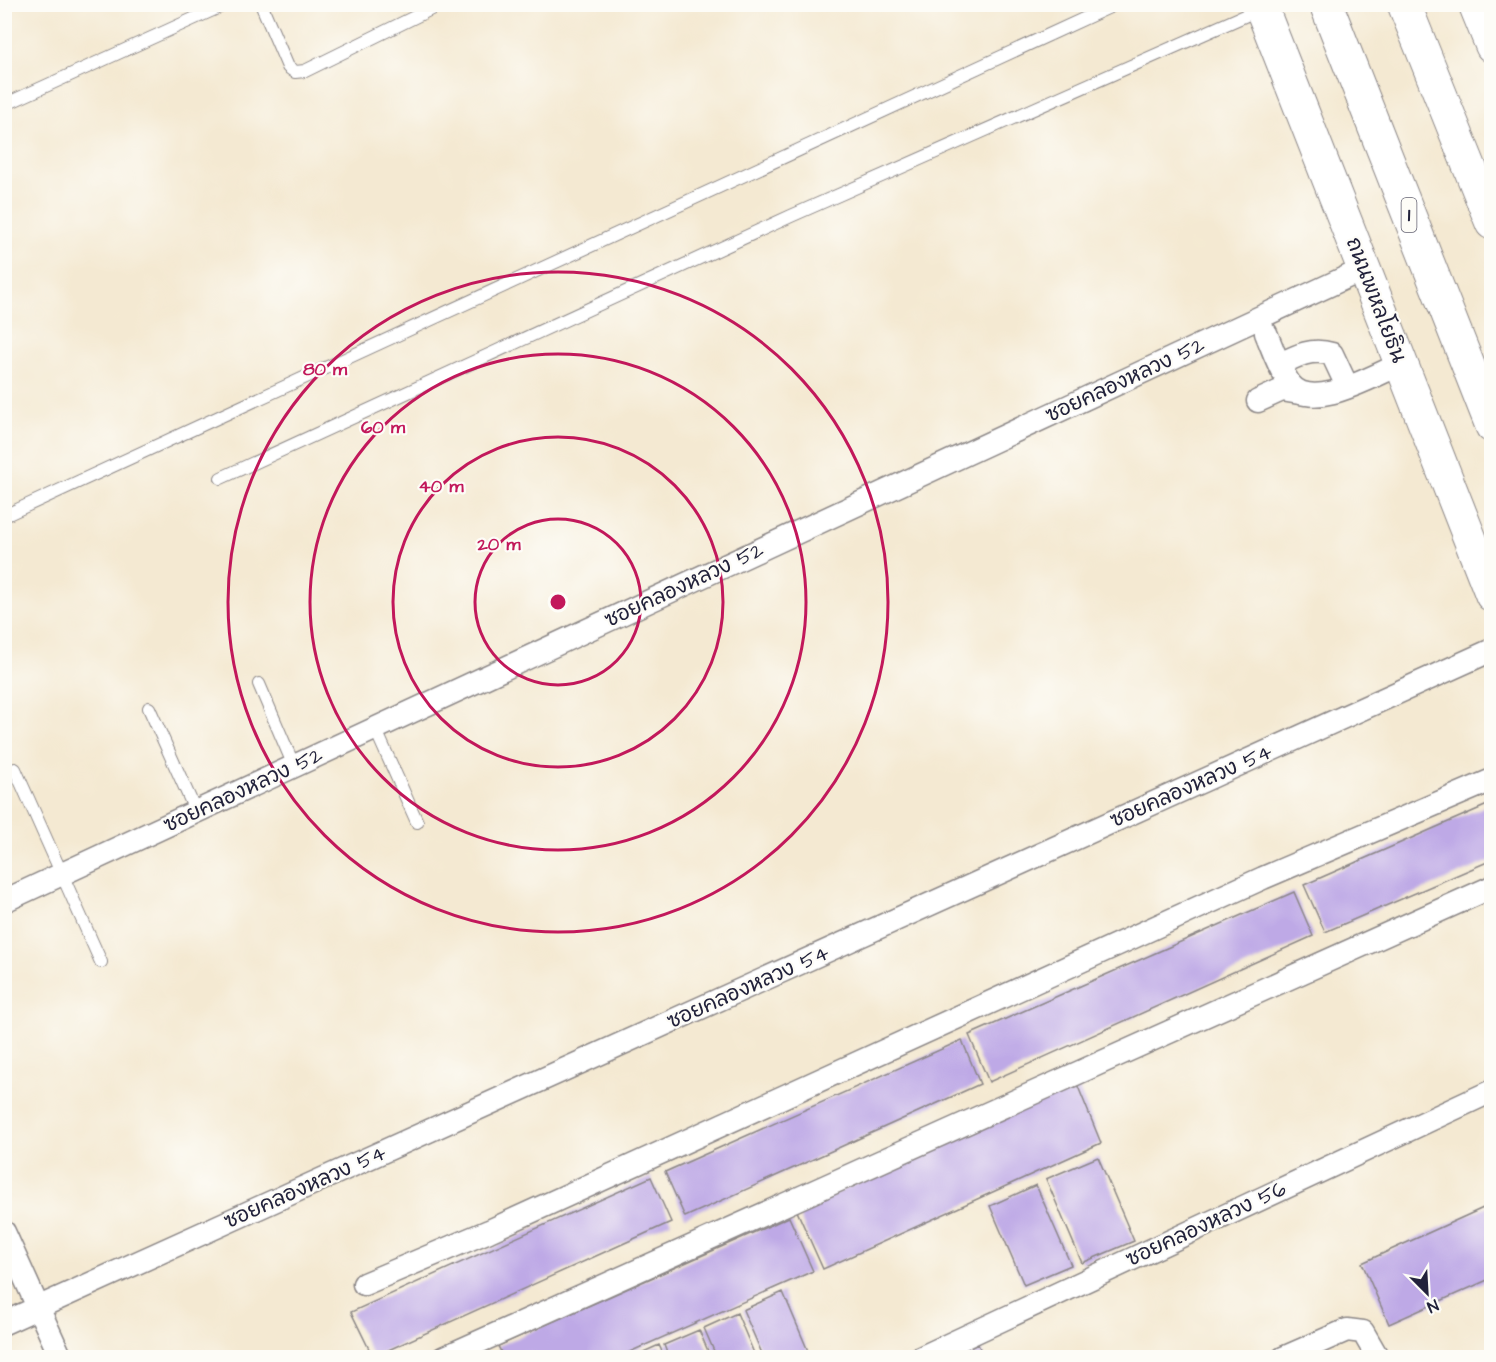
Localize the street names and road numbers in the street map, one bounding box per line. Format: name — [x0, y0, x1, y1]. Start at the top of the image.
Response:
road number: 1 — [1402, 198, 1416, 232]
street label: ถนนพหลโยธิน — [1339, 233, 1413, 367]
street label: ซอยคลองหลวง 52 — [1041, 330, 1209, 430]
street label: ซอยคลองหลวง 52 — [600, 535, 768, 635]
street label: ซอยคลองหลวง 54 — [1105, 737, 1277, 835]
street label: ซอยคลองหลวง 52 — [159, 740, 327, 840]
street label: ซอยคลองหลวง 54 — [662, 938, 834, 1036]
street label: ซอยคลองหลวง 54 — [219, 1138, 391, 1236]
street label: ซอยคลองหลวง 56 — [1121, 1174, 1291, 1274]

